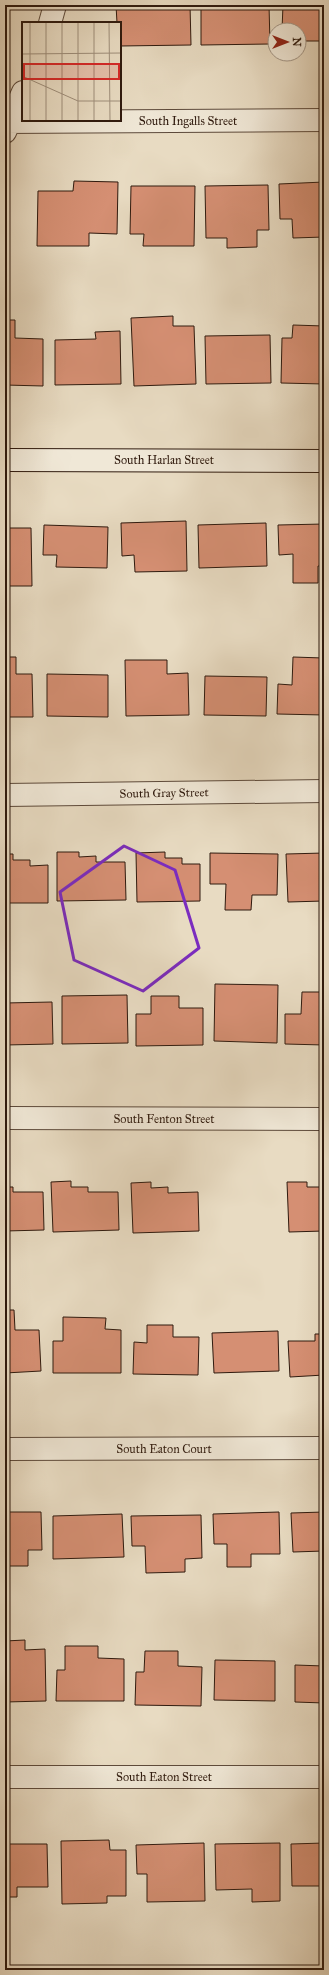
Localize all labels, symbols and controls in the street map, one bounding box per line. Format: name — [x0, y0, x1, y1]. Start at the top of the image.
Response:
inset map — [22, 22, 121, 121]
north arrow — [267, 22, 307, 62]
text: N — [290, 37, 303, 47]
street label: South Ingalls Street — [139, 114, 238, 129]
street label: South Harlan Street — [114, 453, 215, 467]
street label: South Gray Street — [119, 785, 209, 801]
street label: South Fenton Street — [113, 1112, 215, 1126]
street label: South Eaton Court — [116, 1442, 213, 1456]
street label: South Eaton Street — [116, 1770, 213, 1784]

